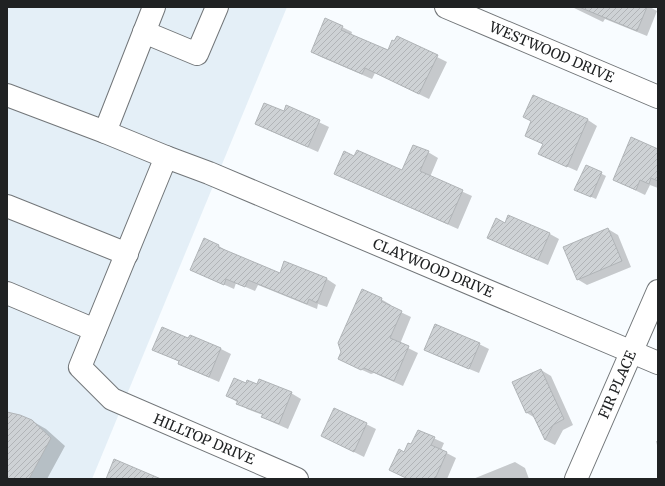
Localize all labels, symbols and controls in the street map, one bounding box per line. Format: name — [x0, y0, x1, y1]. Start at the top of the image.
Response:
street label: WESTWOOD DRIVE — [486, 17, 617, 86]
street label: CLAYWOOD DRIVE — [370, 234, 496, 301]
street label: FIR PLACE — [594, 348, 640, 421]
street label: HILLTOP DRIVE — [151, 410, 257, 468]

